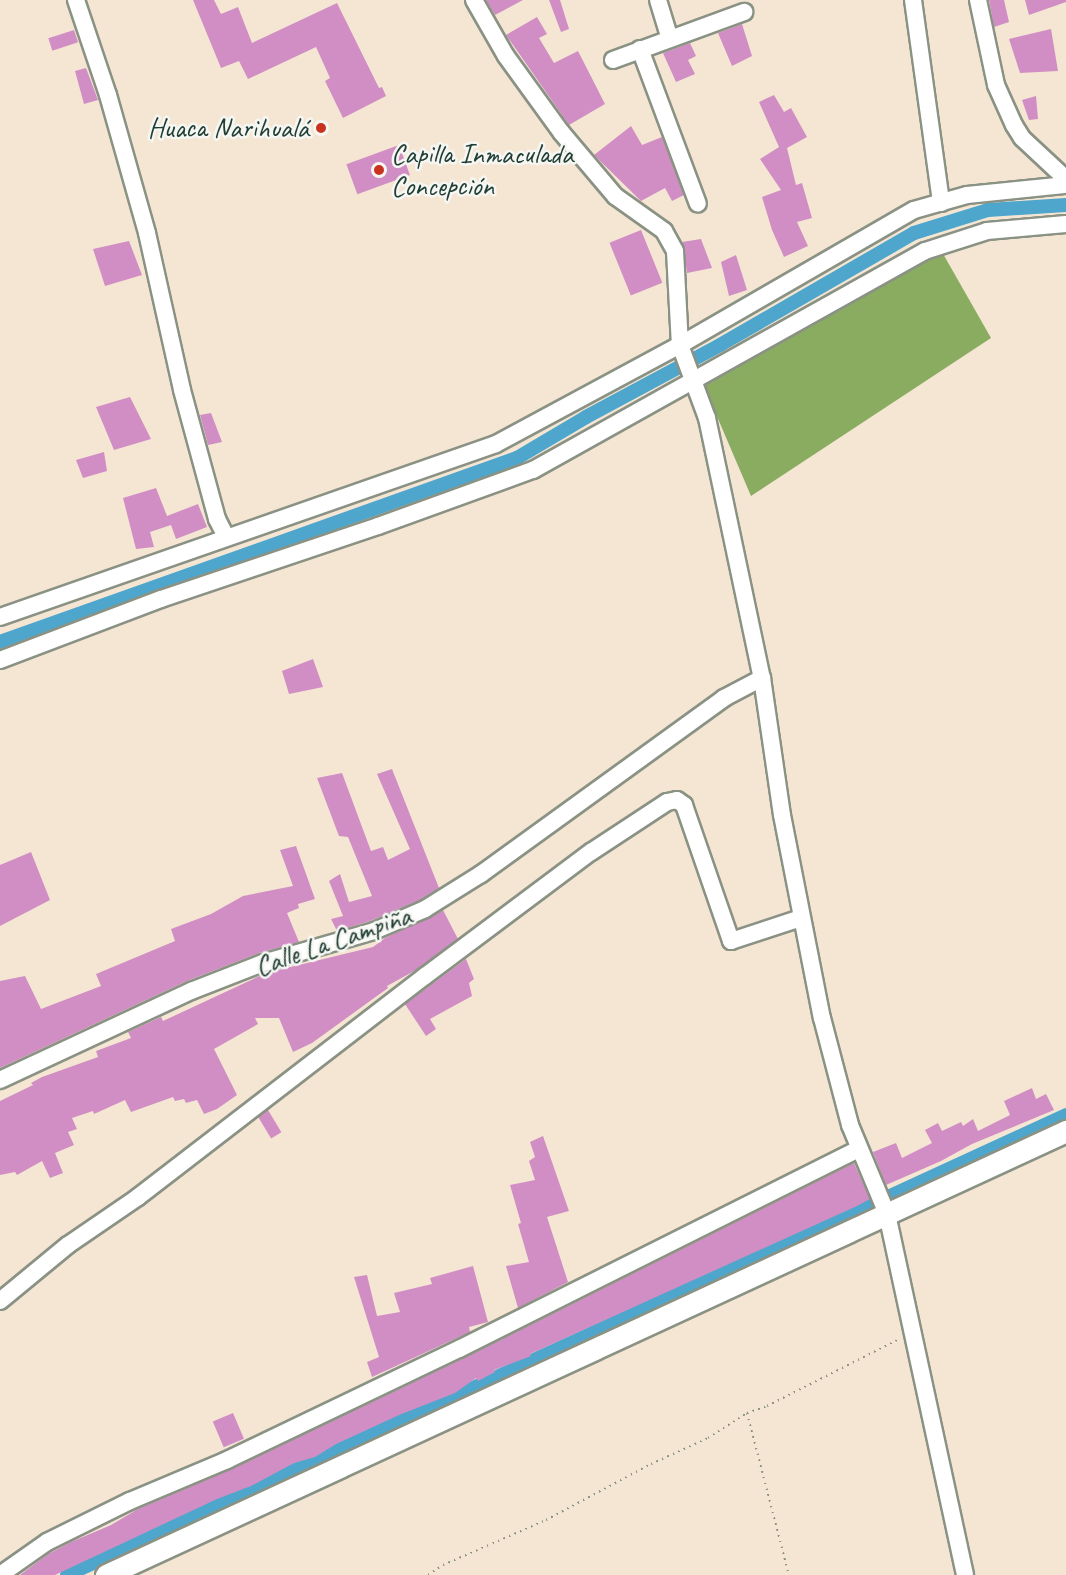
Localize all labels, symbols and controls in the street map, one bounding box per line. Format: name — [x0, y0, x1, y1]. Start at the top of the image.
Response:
place label: Huaca Narihualá — [147, 111, 309, 145]
marker: Huaca Narihualá — [314, 121, 328, 135]
place label: Capilla Inmaculada Concepción — [391, 137, 573, 203]
marker: Capilla Inmaculada Concepción — [372, 163, 386, 177]
street label: Calle La Campiña — [250, 898, 416, 984]

